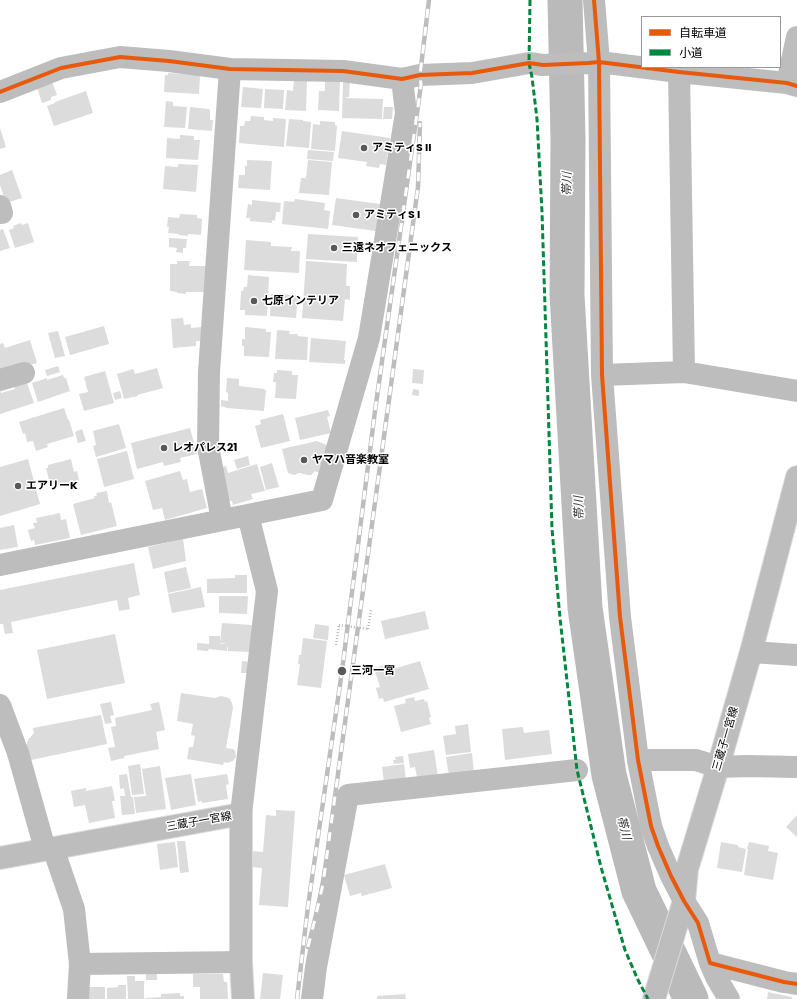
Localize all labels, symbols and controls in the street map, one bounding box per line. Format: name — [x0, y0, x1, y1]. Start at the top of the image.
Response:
legend — [641, 16, 781, 68]
text: 自転車道 — [679, 24, 727, 41]
text: 小道 — [679, 44, 703, 61]
place label: アミティS II — [372, 141, 432, 155]
marker: アミティS II — [359, 143, 369, 153]
water label: 帯川 — [561, 172, 575, 196]
place label: アミティS I — [364, 208, 420, 222]
marker: アミティS I — [351, 210, 361, 220]
place label: 三遠ネオフェニックス — [342, 241, 452, 255]
marker: 三遠ネオフェニックス — [329, 243, 339, 253]
place label: 七原インテリア — [262, 294, 339, 308]
marker: 七原インテリア — [249, 296, 259, 306]
place label: レオパレス21 — [172, 441, 237, 455]
marker: レオパレス21 — [159, 443, 169, 453]
place label: ヤマハ音楽教室 — [312, 453, 389, 467]
marker: ヤマハ音楽教室 — [299, 455, 309, 465]
place label: エアリーK — [26, 479, 78, 493]
marker: エアリーK — [13, 481, 23, 491]
water label: 帯川 — [572, 496, 588, 520]
place label: 三河一宮 — [351, 664, 395, 678]
marker: 三河一宮 — [336, 665, 348, 677]
street label: 三蔵子一宮線 — [711, 705, 741, 773]
street label: 三蔵子一宮線 — [165, 810, 233, 834]
water label: 帯川 — [613, 815, 633, 841]

